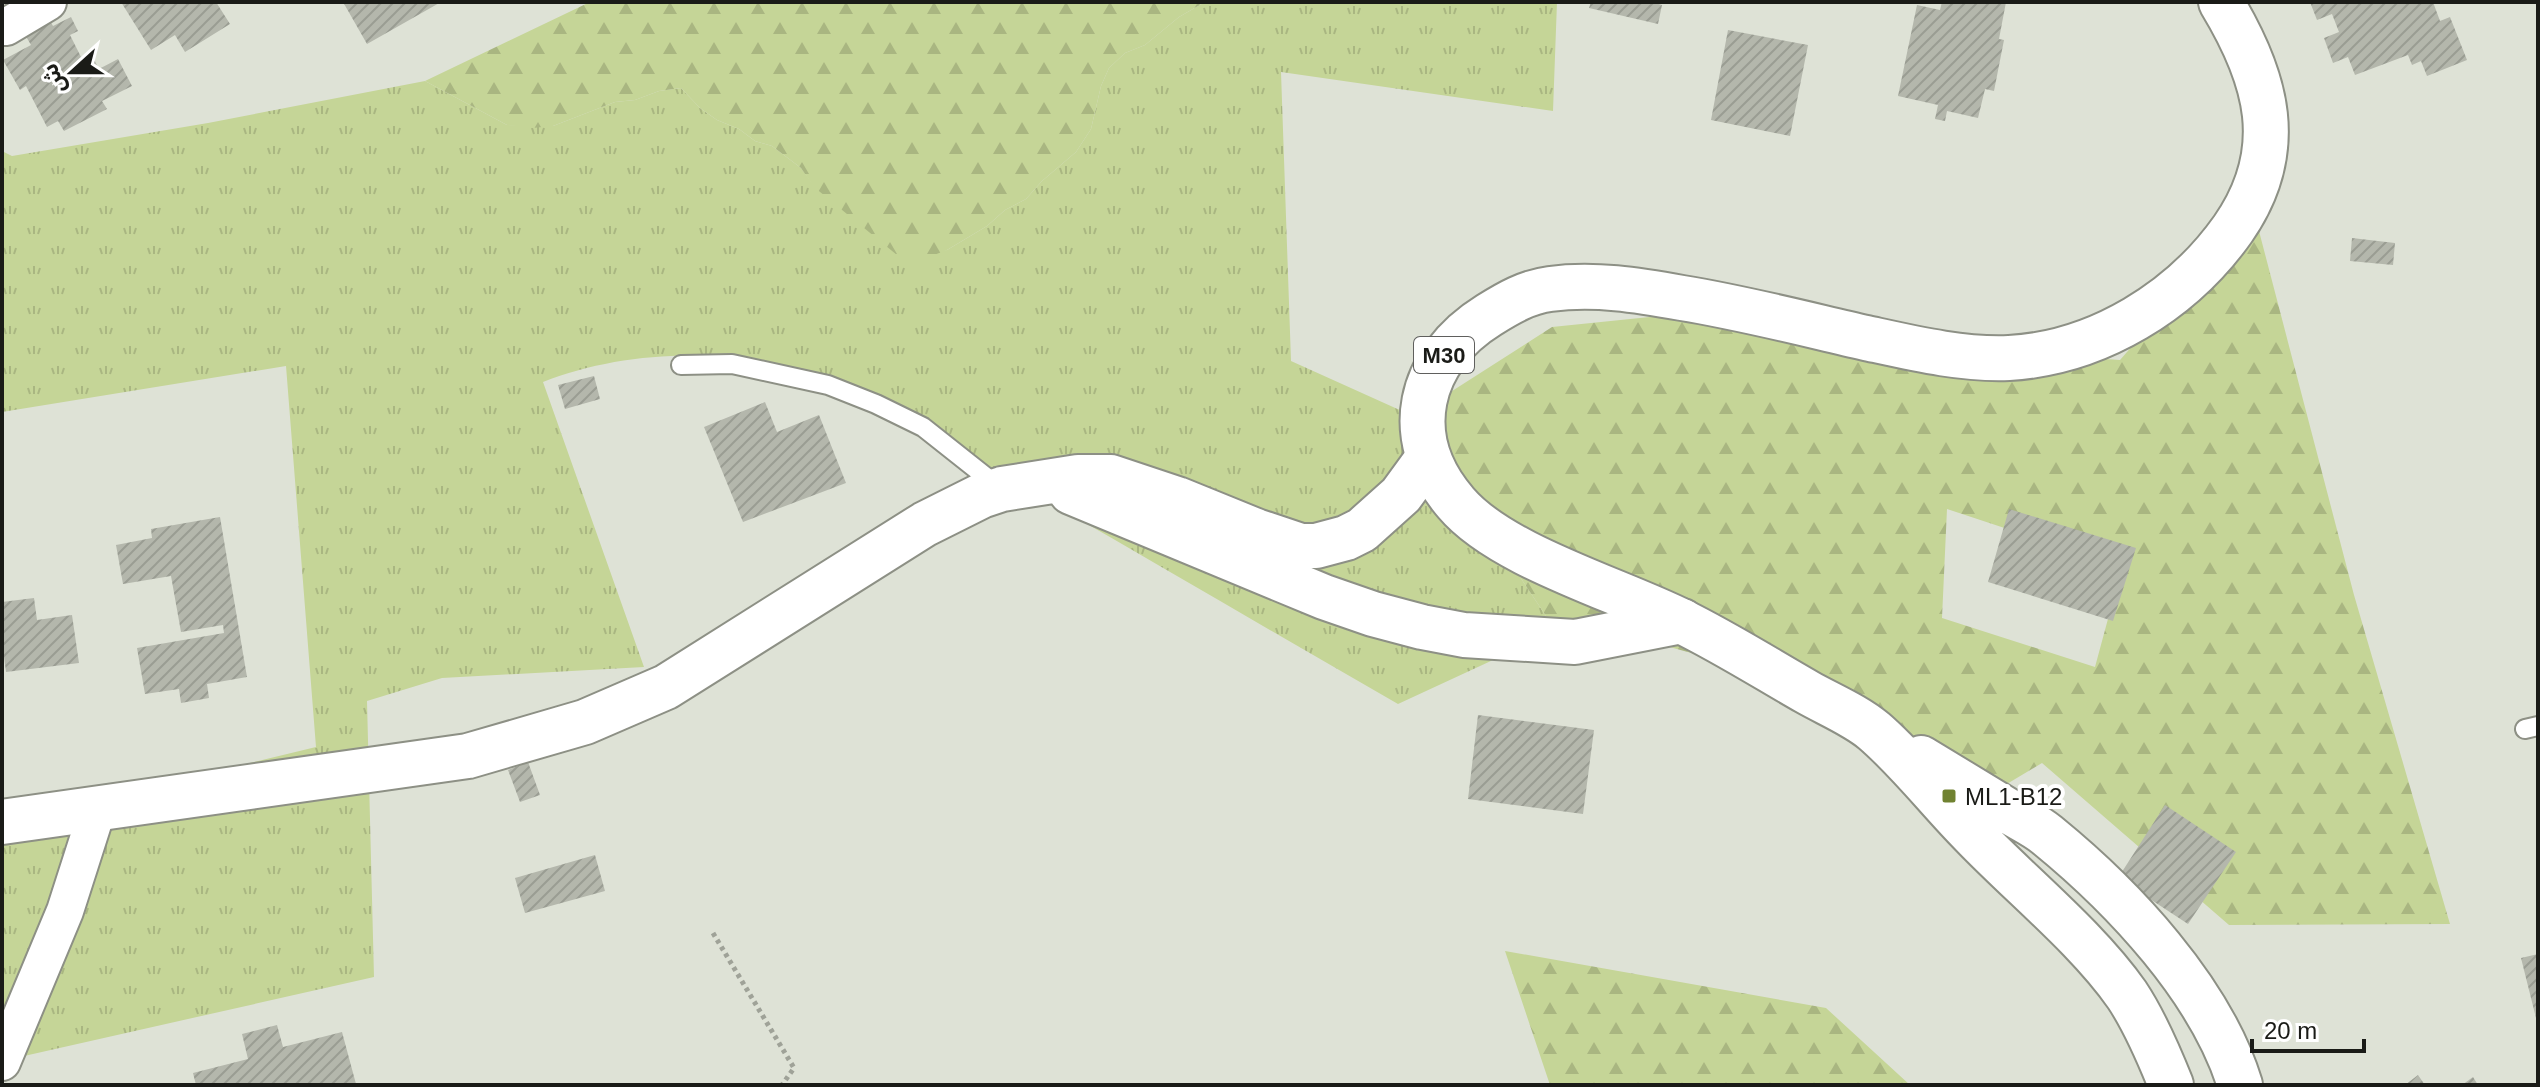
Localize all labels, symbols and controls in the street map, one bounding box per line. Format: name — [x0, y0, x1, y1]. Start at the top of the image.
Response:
north arrow — [32, 32, 112, 112]
text: ش — [37, 60, 71, 98]
road number: M30 — [1414, 337, 1474, 373]
place label: ML1-B12 — [1965, 783, 2062, 810]
marker: ML1-B12 — [1940, 787, 1958, 805]
scale bar — [2252, 1003, 2364, 1053]
text: 20 m — [2264, 1017, 2317, 1044]

